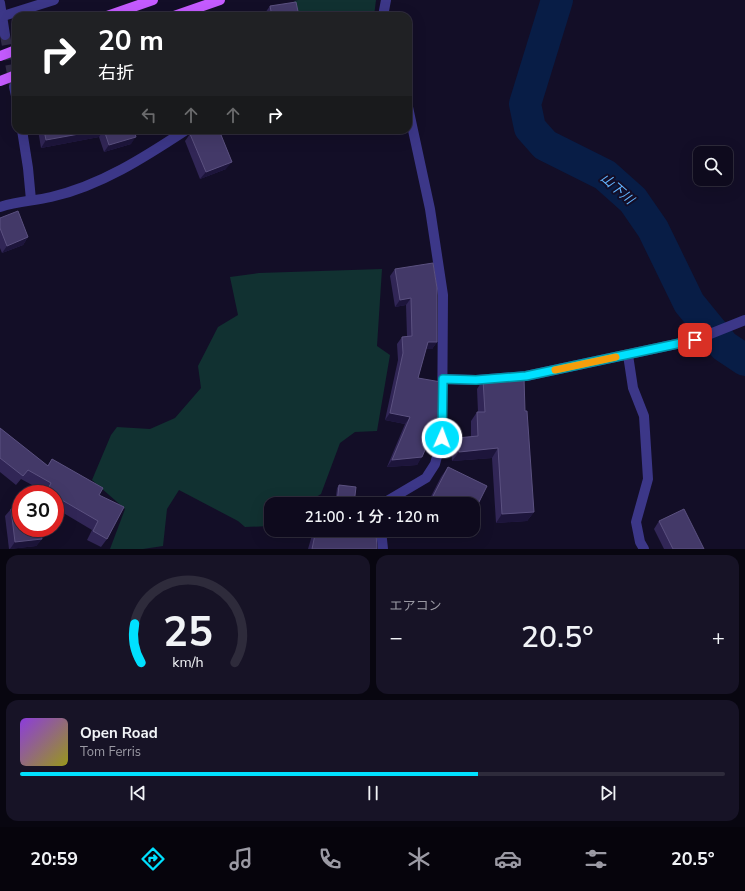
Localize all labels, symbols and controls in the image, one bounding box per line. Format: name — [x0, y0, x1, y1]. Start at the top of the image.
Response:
text: 20 m — [98, 22, 164, 60]
icon: right — [32, 28, 84, 80]
text: 右折 — [98, 61, 134, 85]
icon: left — [138, 104, 160, 126]
icon: ahead — [180, 104, 202, 126]
icon: ahead — [222, 104, 244, 126]
icon: right — [264, 104, 286, 126]
map controls — [693, 146, 733, 186]
button: search — [693, 146, 733, 186]
water label: 山下川 — [596, 169, 639, 210]
pin — [678, 323, 712, 357]
icon: arrive — [684, 329, 706, 351]
position arrow — [421, 417, 463, 459]
speed limit sign: 30 — [12, 485, 64, 537]
text: 21:00 · 1 分 · 120 m — [305, 507, 439, 527]
text: エアコン — [390, 597, 442, 615]
text: 25 — [163, 603, 213, 660]
text: 20.5° — [521, 617, 593, 658]
text: − — [390, 623, 403, 653]
text: + — [712, 623, 725, 653]
text: km/h — [172, 652, 203, 671]
text: Open Road — [80, 723, 158, 743]
text: Tom Ferris — [80, 743, 141, 761]
icon: previous — [127, 782, 149, 804]
icon: pause — [362, 782, 384, 804]
icon: next — [597, 782, 619, 804]
icon: directions — [139, 845, 167, 873]
icon: music — [227, 845, 255, 873]
icon: phone — [316, 845, 344, 873]
icon: climate — [405, 845, 433, 873]
icon: car — [494, 845, 522, 873]
icon: filters — [582, 845, 610, 873]
text: 20:59 — [30, 847, 78, 871]
text: 20.5° — [671, 847, 715, 871]

